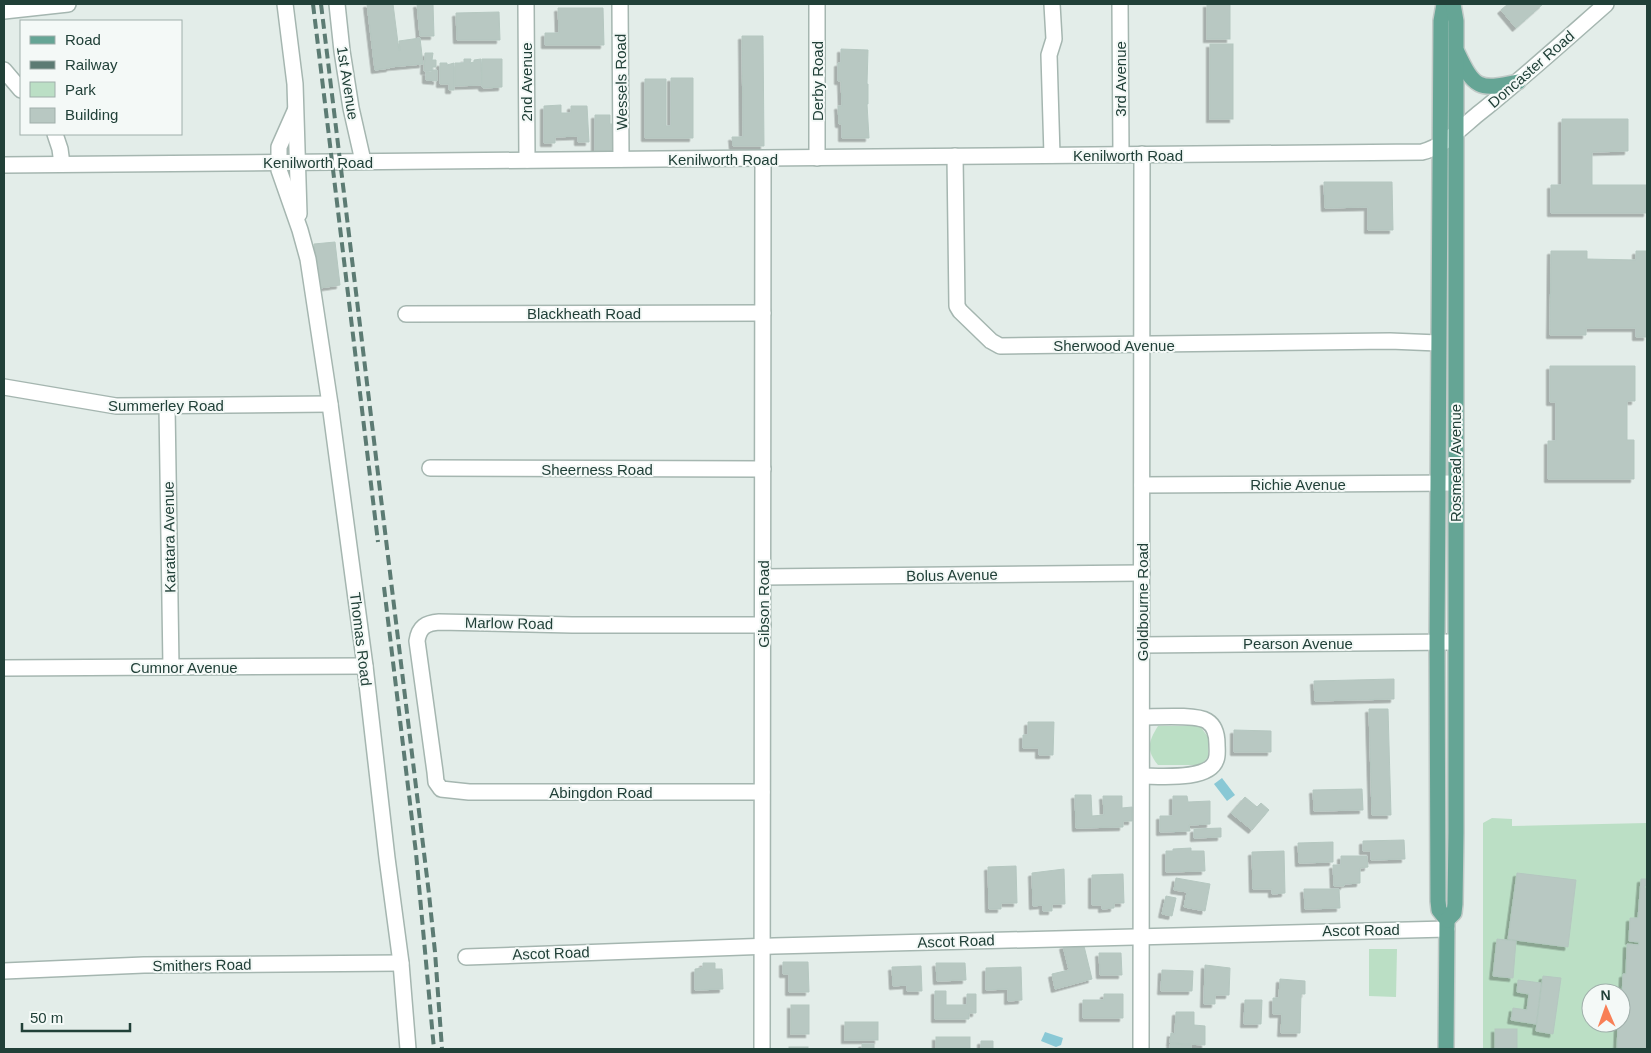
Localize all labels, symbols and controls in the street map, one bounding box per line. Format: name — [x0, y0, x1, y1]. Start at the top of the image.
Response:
legend — [20, 20, 182, 135]
street label: Doncaster Road — [1485, 27, 1577, 111]
text: Road — [65, 31, 101, 48]
street label: Wessels Road — [612, 34, 630, 130]
street label: Derby Road — [809, 41, 826, 121]
street label: 3rd Avenue — [1112, 41, 1129, 117]
street label: 2nd Avenue — [518, 43, 535, 121]
street label: 1st Avenue — [334, 45, 362, 121]
text: Railway — [65, 56, 118, 73]
text: Park — [65, 81, 96, 98]
text: Building — [65, 106, 118, 123]
street label: Kenilworth Road — [1073, 147, 1183, 164]
street label: Kenilworth Road — [668, 151, 778, 168]
street label: Kenilworth Road — [263, 154, 373, 171]
street label: Blackheath Road — [527, 305, 641, 322]
street label: Sherwood Avenue — [1053, 337, 1175, 354]
street label: Summerley Road — [108, 397, 224, 414]
street label: Rosmead Avenue — [1447, 404, 1464, 522]
street label: Sheerness Road — [541, 461, 653, 478]
street label: Richie Avenue — [1250, 476, 1346, 493]
street label: Karatara Avenue — [160, 481, 178, 593]
street label: Goldbourne Road — [1134, 543, 1151, 661]
street label: Gibson Road — [755, 560, 772, 648]
street label: Bolus Avenue — [906, 566, 998, 584]
street label: Thomas Road — [347, 591, 375, 687]
street label: Marlow Road — [465, 614, 553, 632]
street label: Pearson Avenue — [1243, 635, 1353, 652]
street label: Cumnor Avenue — [130, 659, 238, 676]
street label: Abingdon Road — [549, 784, 653, 801]
street label: Ascot Road — [1322, 921, 1400, 939]
street label: Ascot Road — [917, 931, 995, 951]
street label: Ascot Road — [512, 943, 590, 963]
street label: Smithers Road — [152, 956, 252, 974]
north arrow — [1581, 983, 1631, 1033]
text: N — [1600, 987, 1611, 1003]
scale bar — [22, 1000, 130, 1032]
text: 50 m — [30, 1009, 63, 1026]

